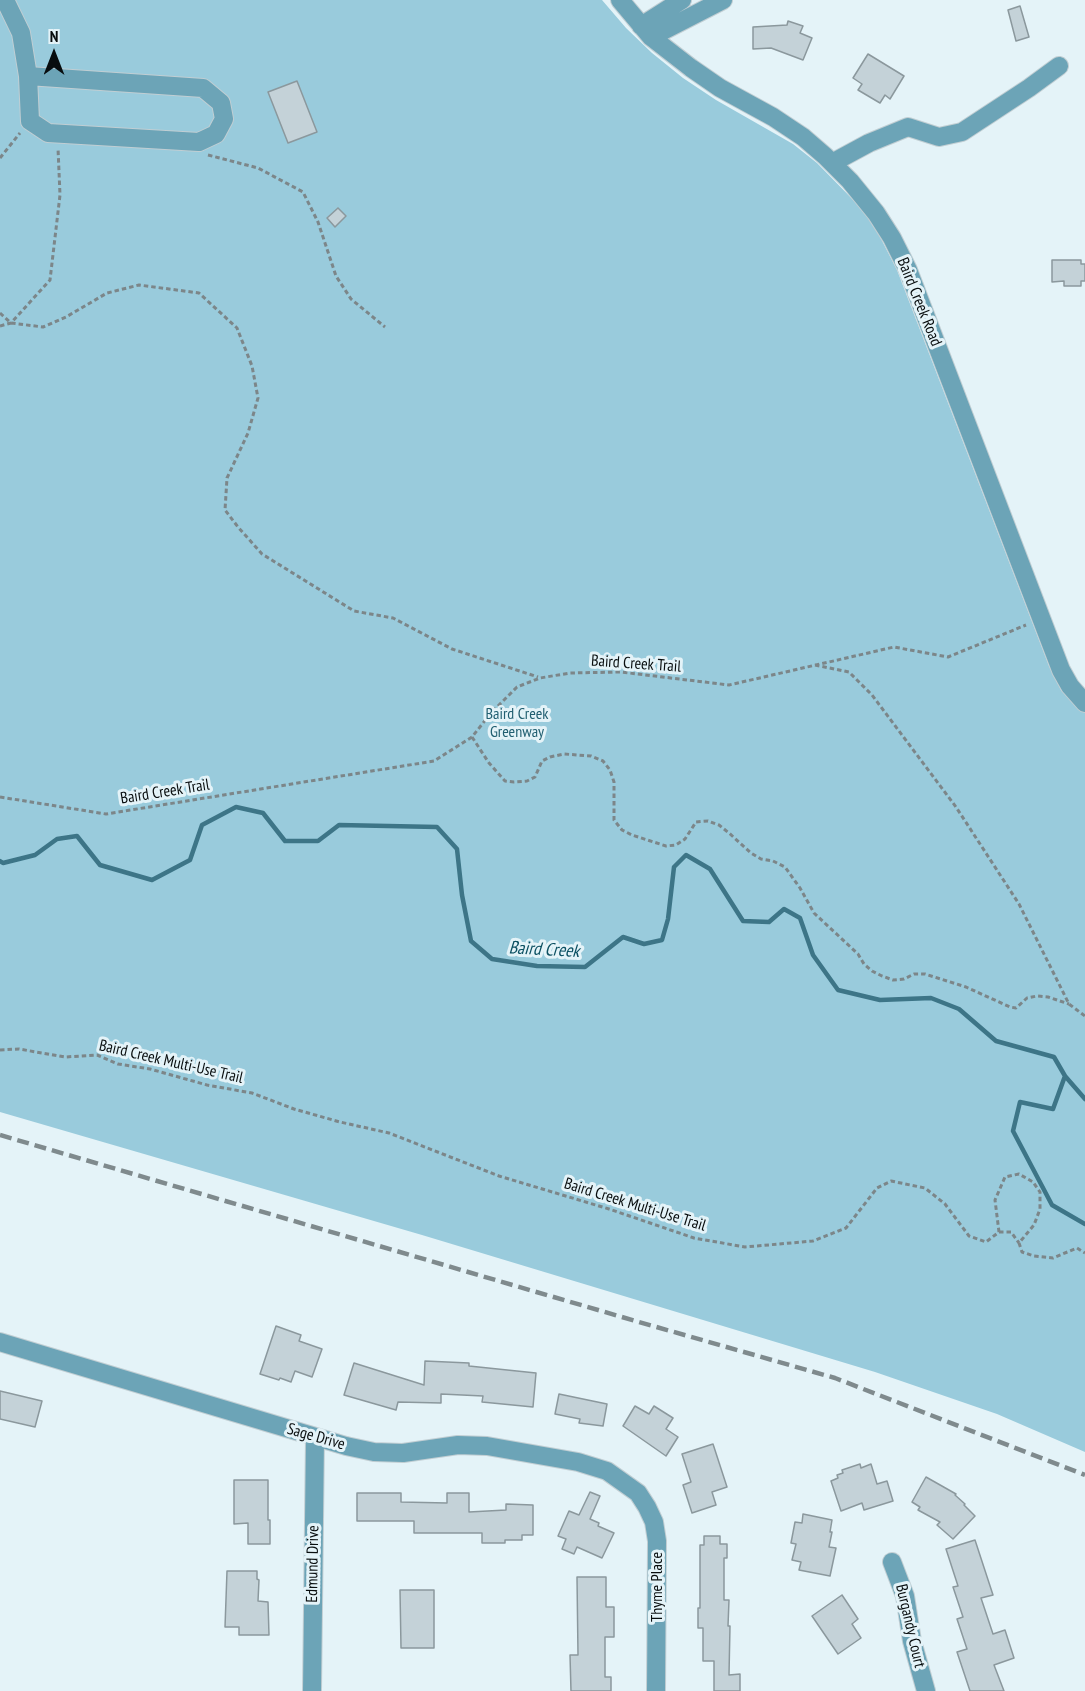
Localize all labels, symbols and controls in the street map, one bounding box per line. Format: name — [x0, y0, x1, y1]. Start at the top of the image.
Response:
north arrow — [24, 24, 84, 84]
text: N — [50, 26, 58, 46]
street label: Baird Creek Road — [893, 255, 945, 349]
street label: Baird Creek Trail — [590, 651, 682, 677]
park label: Baird Creek Greenway — [486, 704, 548, 742]
street label: Baird Creek Trail — [119, 775, 211, 809]
water label: Baird Creek — [508, 937, 580, 963]
street label: Baird Creek Multi-Use Trail — [97, 1036, 245, 1088]
street label: Baird Creek Multi-Use Trail — [562, 1174, 708, 1236]
street label: Sage Drive — [285, 1420, 347, 1454]
street label: Edmund Drive — [303, 1525, 323, 1603]
street label: Thyme Place — [647, 1552, 667, 1622]
street label: Burgandy Court — [891, 1582, 929, 1670]

